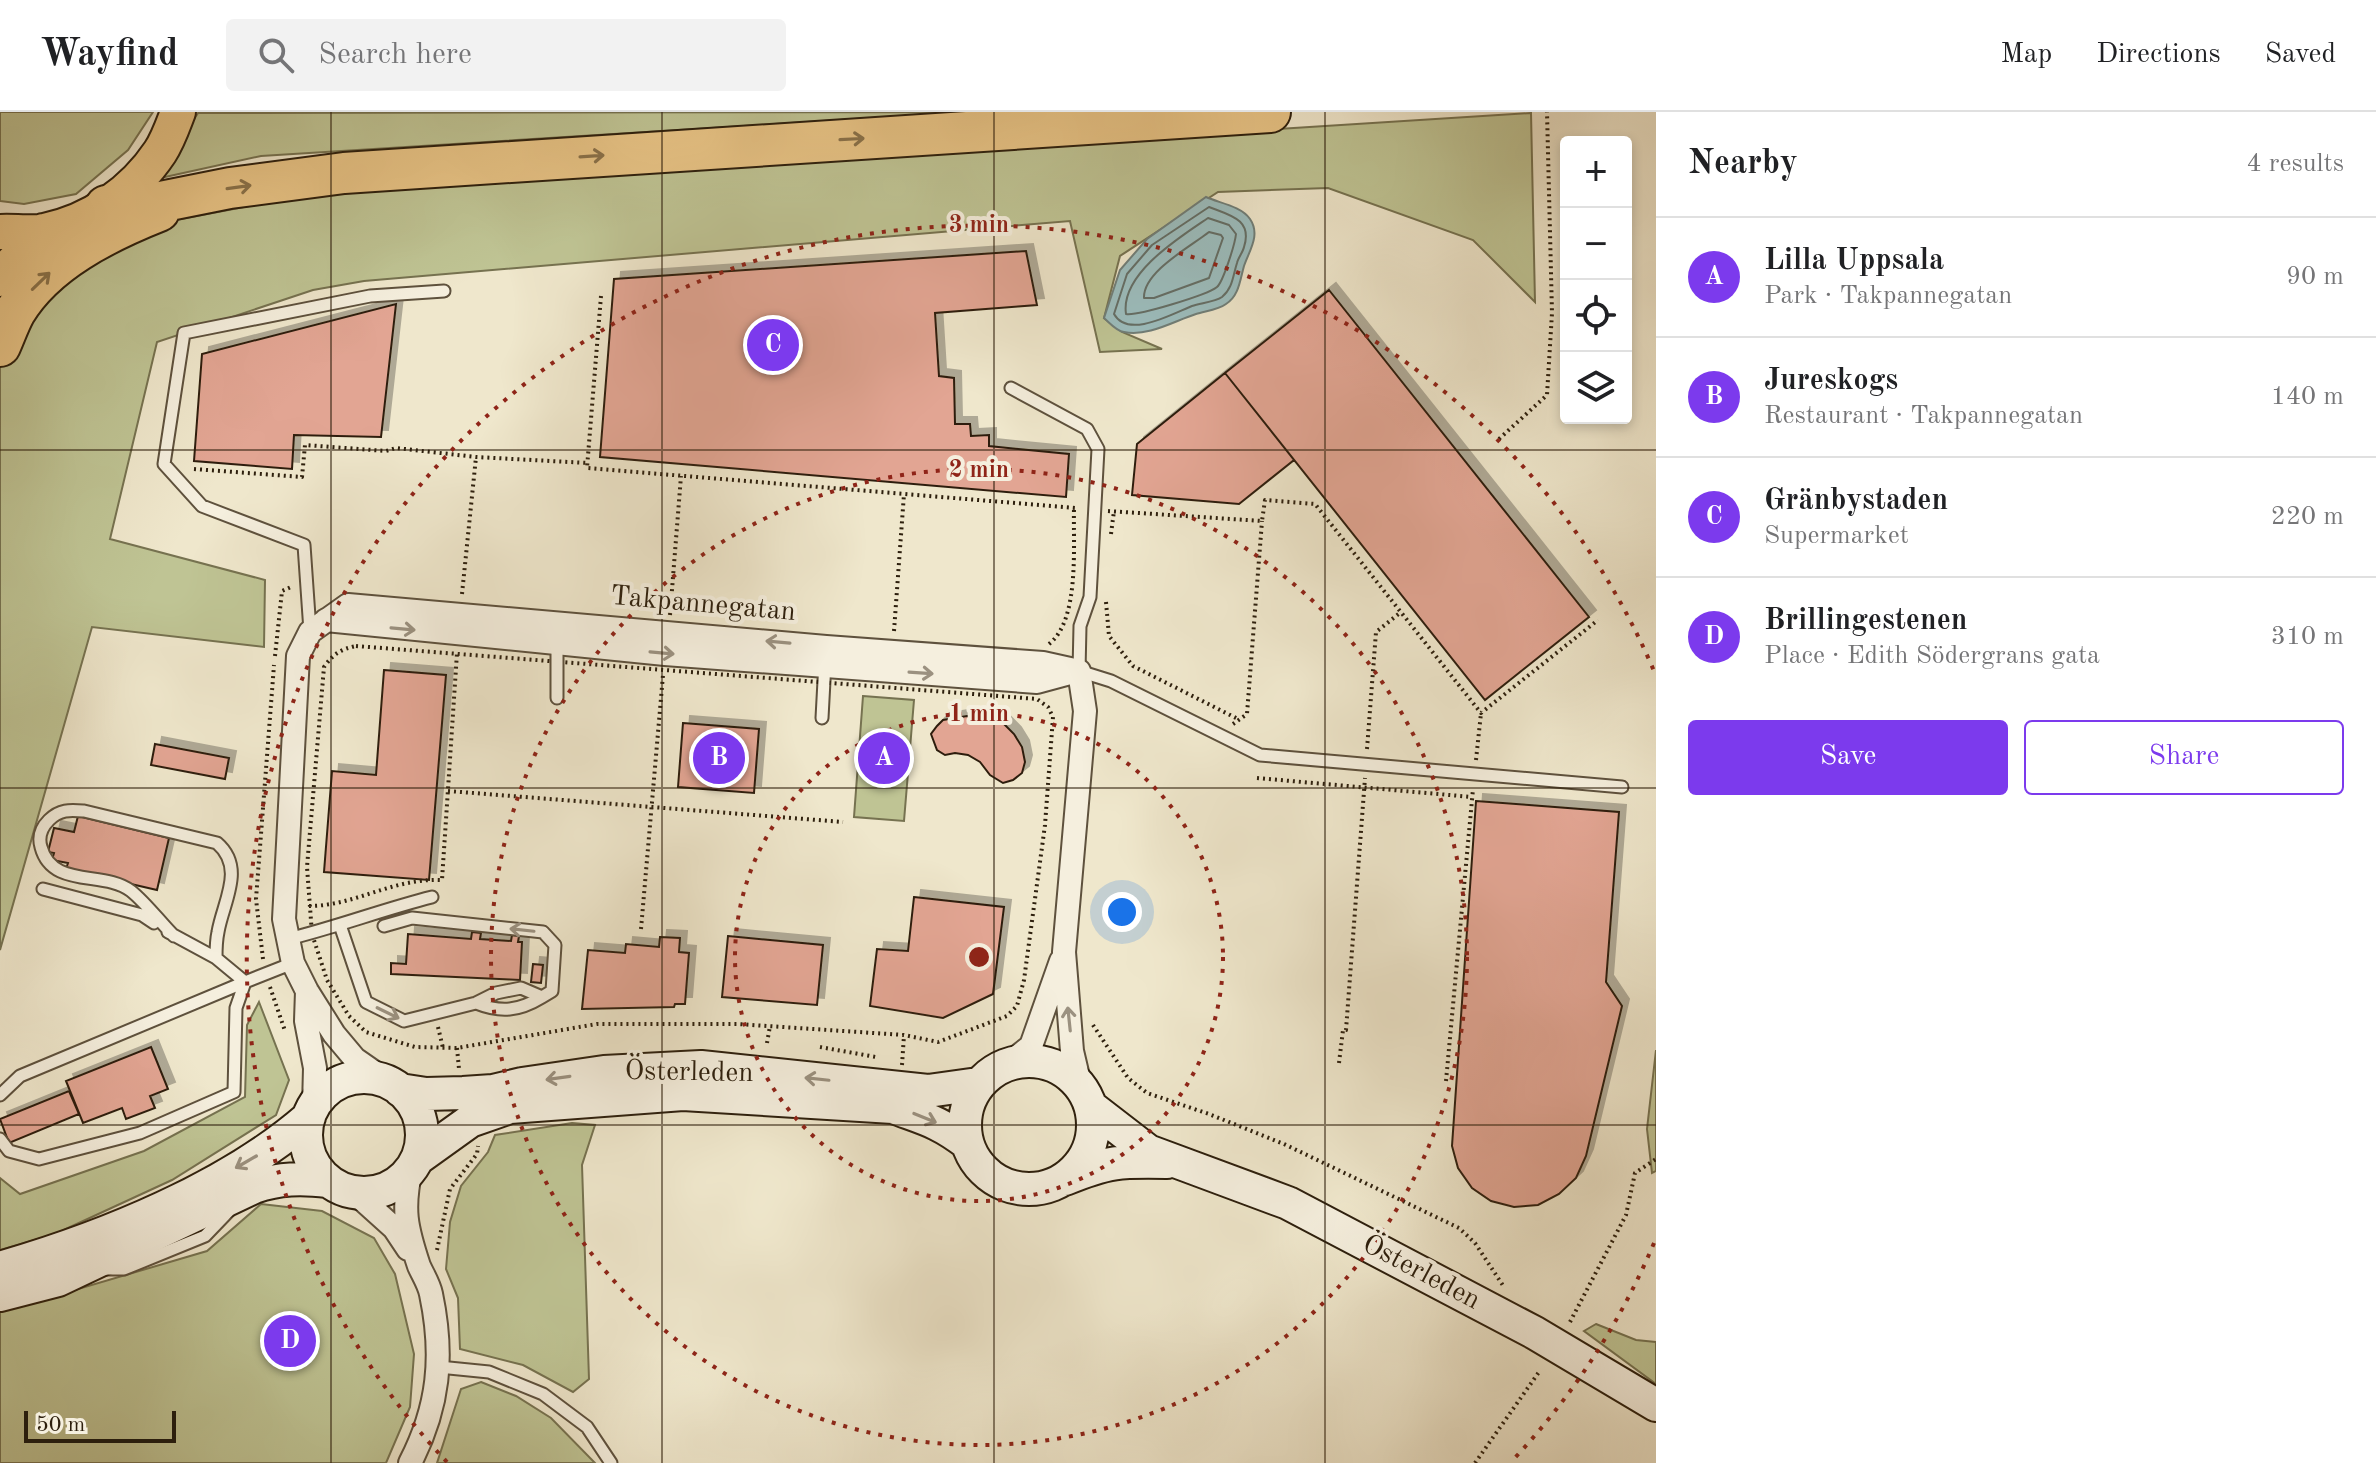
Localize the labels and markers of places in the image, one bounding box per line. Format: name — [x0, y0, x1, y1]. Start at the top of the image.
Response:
pin: C — [747, 315, 799, 375]
pin: B — [693, 728, 745, 788]
pin: A — [858, 728, 910, 788]
centre of rings — [965, 943, 993, 971]
pin: D — [264, 1311, 316, 1371]

